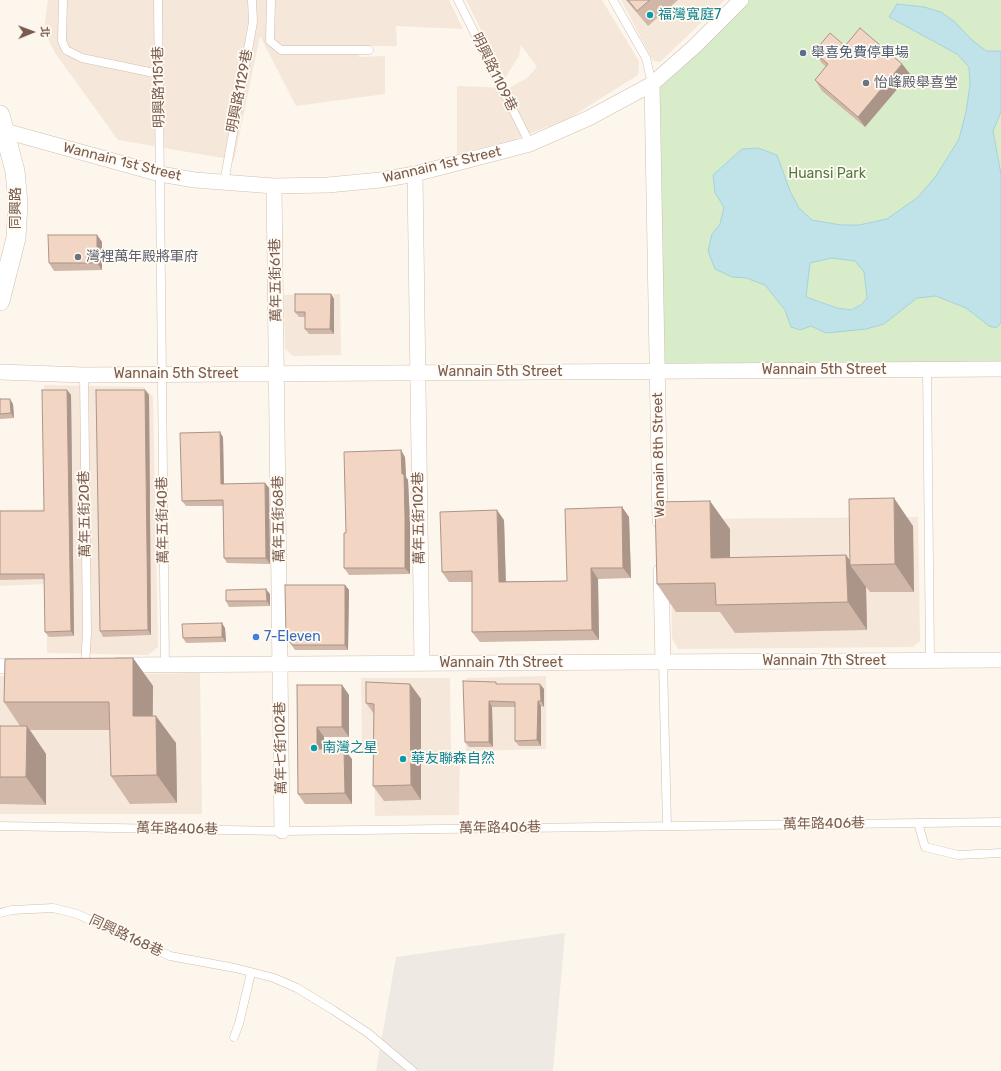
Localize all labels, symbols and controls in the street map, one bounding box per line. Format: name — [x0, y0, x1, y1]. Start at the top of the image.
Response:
place label: 福灣寬庭7 — [658, 7, 721, 23]
marker: 福灣寬庭7 — [645, 10, 655, 20]
north arrow — [12, 12, 52, 52]
text: 北 — [38, 26, 51, 37]
street label: 明興路1109巷 — [468, 30, 520, 114]
place label: 舉喜免費停車場 — [811, 45, 909, 61]
street label: 明興路1151巷 — [150, 46, 168, 128]
street label: 明興路1129巷 — [224, 48, 256, 134]
marker: 舉喜免費停車場 — [798, 48, 808, 58]
place label: 怡峰殿舉喜堂 — [874, 75, 958, 91]
marker: 怡峰殿舉喜堂 — [861, 78, 871, 88]
street label: Wannain 1st Street — [61, 139, 183, 185]
street label: Wannain 1st Street — [381, 143, 503, 187]
park label: Huansi Park — [788, 166, 866, 182]
street label: 同興路 — [8, 187, 24, 229]
street label: 萬年五街61巷 — [267, 238, 285, 322]
place label: 灣裡萬年殿將軍府 — [86, 249, 198, 265]
marker: 灣裡萬年殿將軍府 — [73, 252, 83, 262]
street label: Wannain 5th Street — [762, 362, 886, 378]
street label: Wannain 5th Street — [438, 364, 562, 380]
street label: Wannain 5th Street — [114, 366, 238, 382]
street label: Wannain 8th Street — [650, 392, 668, 518]
street label: 萬年五街20巷 — [76, 470, 94, 558]
street label: 萬年五街102巷 — [410, 471, 428, 565]
street label: 萬年五街68巷 — [270, 475, 288, 563]
street label: 萬年五街40巷 — [154, 476, 172, 564]
place label: 7-Eleven — [264, 629, 321, 645]
marker: 7-Eleven — [251, 632, 261, 642]
street label: Wannain 7th Street — [762, 653, 886, 669]
street label: Wannain 7th Street — [439, 655, 563, 671]
street label: 萬年七街102巷 — [272, 701, 290, 795]
place label: 南灣之星 — [322, 740, 378, 756]
marker: 南灣之星 — [309, 743, 319, 753]
place label: 華友聯森自然 — [411, 751, 495, 767]
marker: 華友聯森自然 — [398, 754, 408, 764]
street label: 萬年路406巷 — [783, 815, 865, 833]
street label: 萬年路406巷 — [459, 819, 541, 837]
street label: 萬年路406巷 — [136, 820, 218, 838]
street label: 同興路168巷 — [86, 912, 166, 960]

